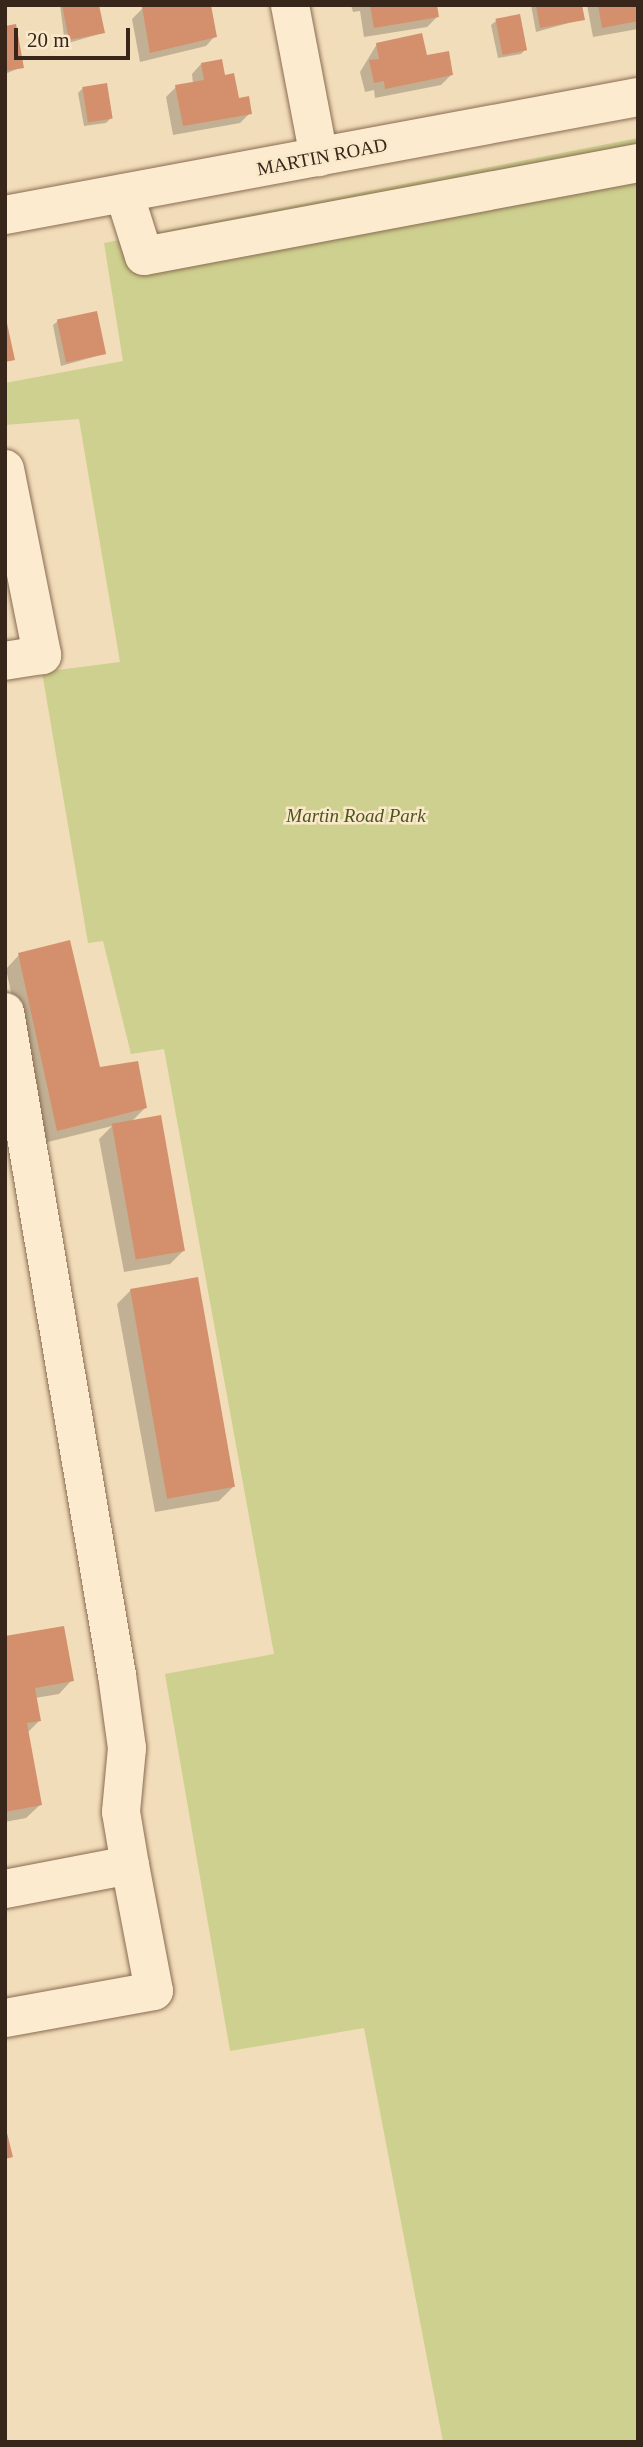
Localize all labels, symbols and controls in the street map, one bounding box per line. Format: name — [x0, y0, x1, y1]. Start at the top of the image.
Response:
scale bar — [18, 14, 133, 58]
text: 20 m — [27, 28, 70, 52]
street label: MARTIN ROAD — [255, 133, 389, 181]
park label: Martin Road Park — [286, 805, 426, 827]

